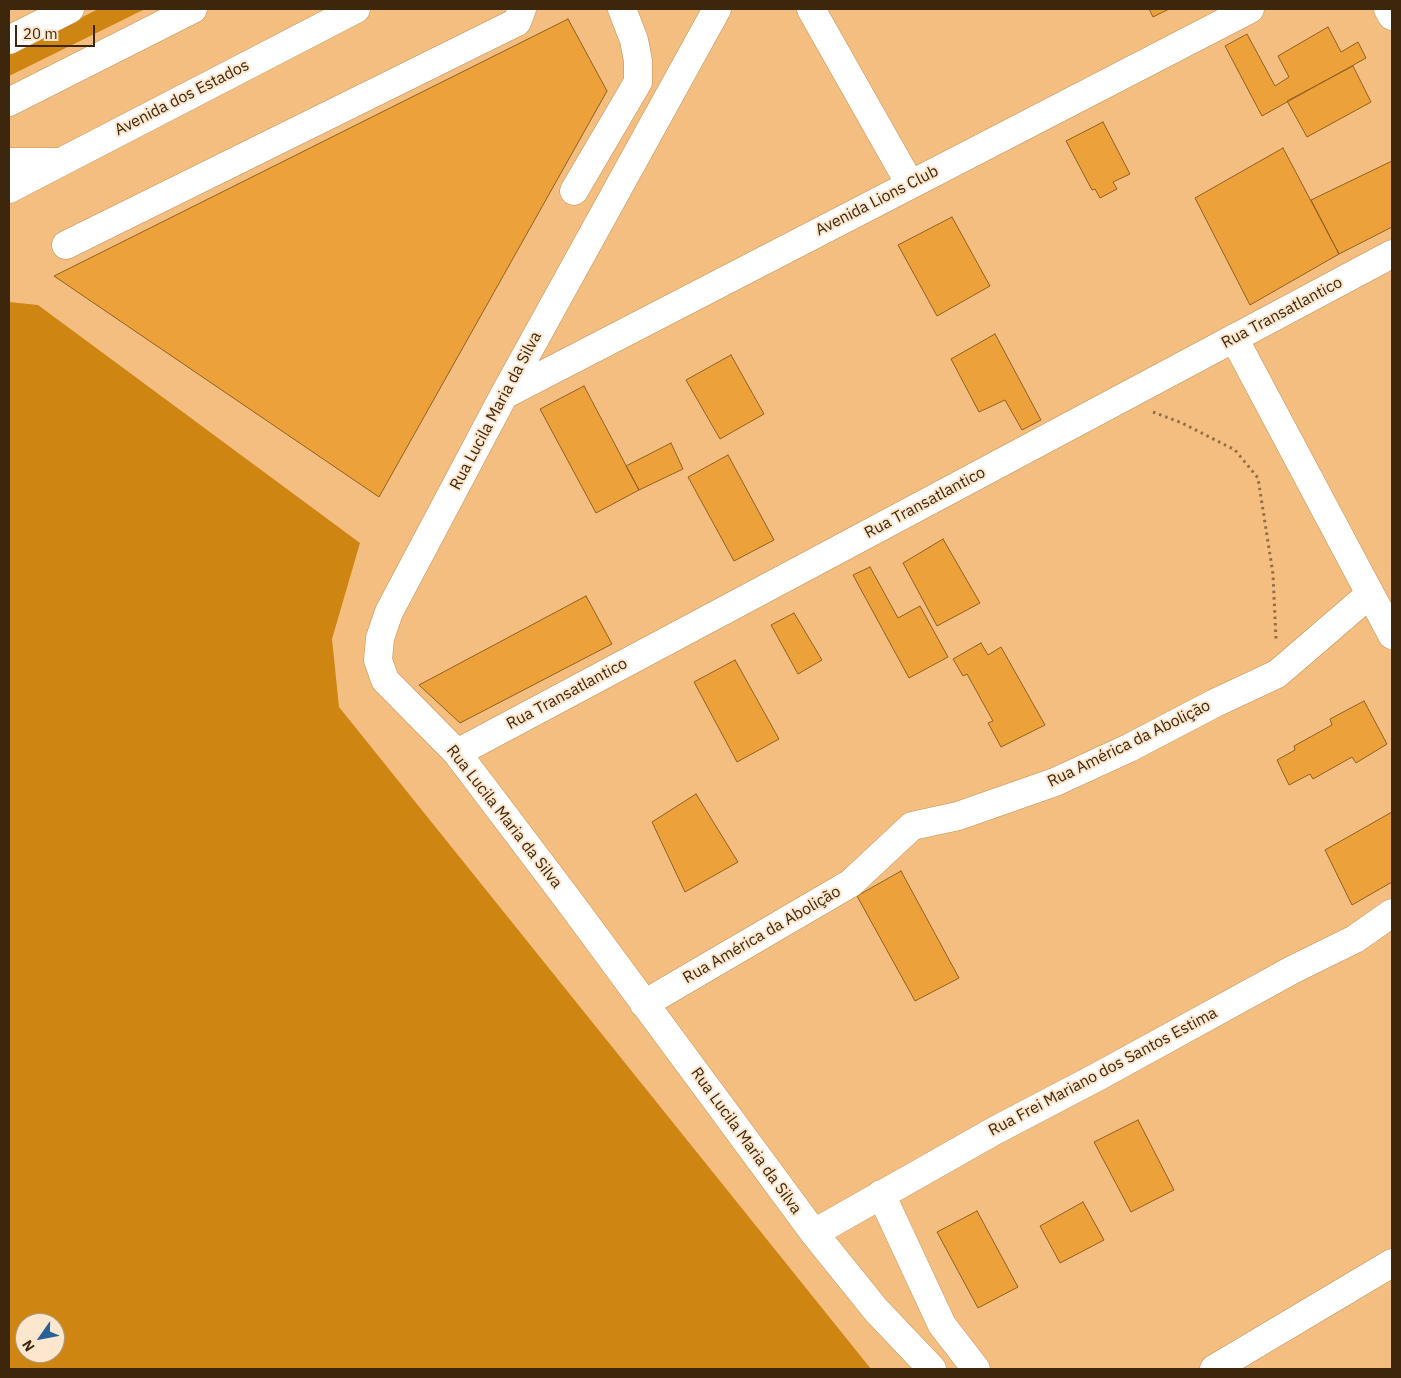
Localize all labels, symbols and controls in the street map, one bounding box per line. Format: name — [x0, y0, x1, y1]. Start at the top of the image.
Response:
scale bar — [18, 15, 98, 47]
text: 20 m — [23, 24, 58, 43]
street label: Avenida dos Estados — [112, 56, 252, 140]
street label: Avenida Lions Club — [812, 162, 942, 240]
street label: Rua Transatlantico — [1218, 273, 1346, 353]
street label: Rua Lucila Maria da Silva — [446, 329, 546, 493]
street label: Rua Transatlantico — [861, 463, 989, 543]
street label: Rua Transatlantico — [503, 654, 631, 734]
street label: Rua América da Abolição — [1044, 696, 1214, 792]
street label: Rua Lucila Maria da Silva — [442, 742, 566, 892]
street label: Rua América da Abolição — [680, 882, 844, 988]
street label: Rua Frei Mariano dos Santos Estima — [985, 1003, 1221, 1141]
street label: Rua Lucila Maria da Silva — [686, 1064, 806, 1218]
north arrow — [15, 1313, 65, 1363]
text: N — [18, 1336, 39, 1355]

